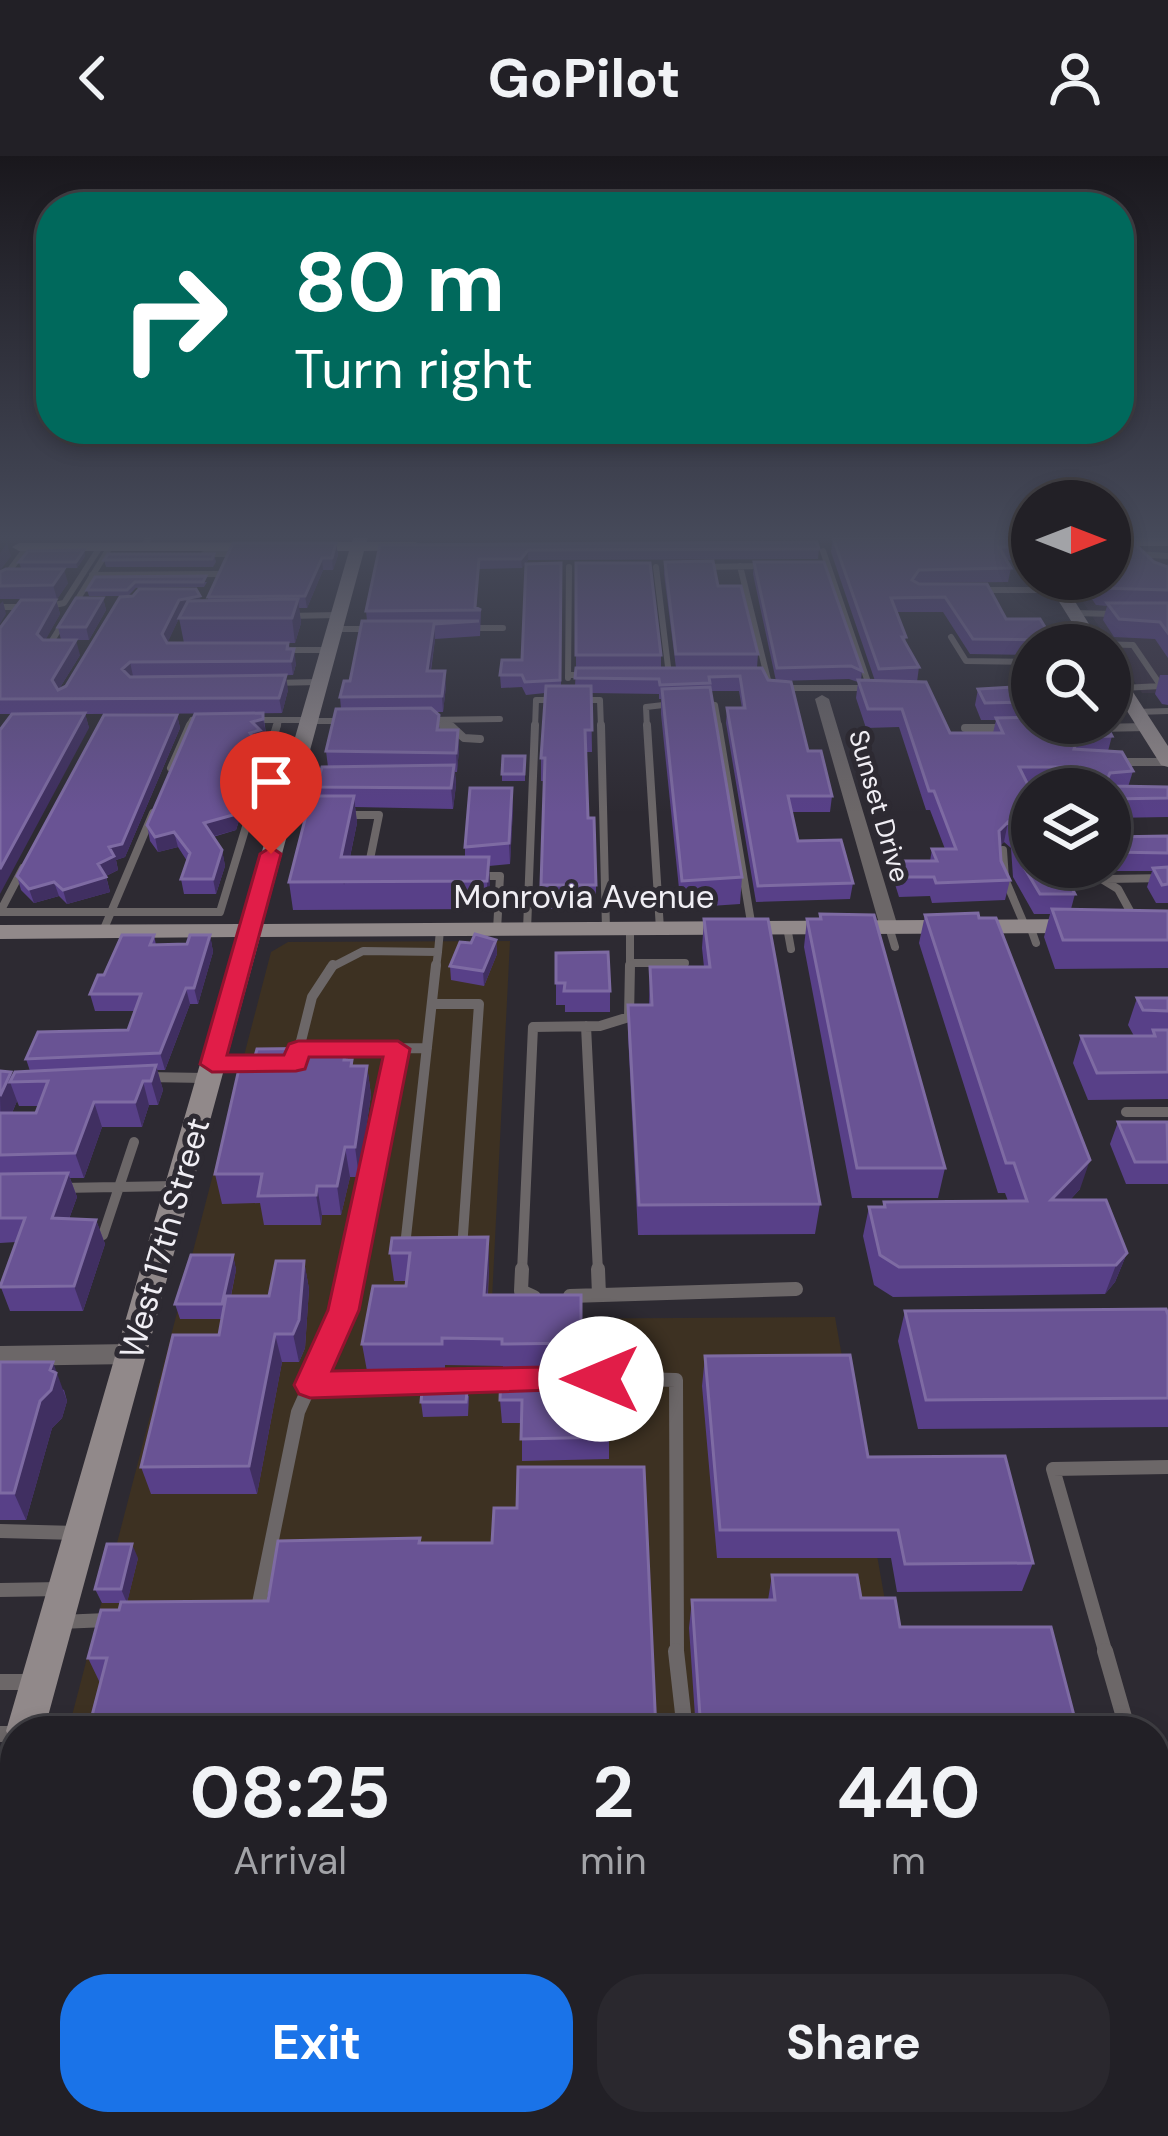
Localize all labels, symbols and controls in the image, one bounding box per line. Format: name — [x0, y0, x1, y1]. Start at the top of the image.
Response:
text: GoPilot — [488, 43, 680, 114]
icon: back — [60, 45, 126, 111]
icon: person — [1042, 45, 1108, 111]
text: 80 m — [294, 228, 505, 337]
icon: right — [96, 240, 252, 396]
text: Turn right — [294, 334, 533, 405]
north arrow — [1011, 480, 1131, 600]
map controls — [1011, 480, 1131, 888]
button: search — [1011, 624, 1131, 744]
street label: Sunset Drive — [841, 726, 918, 886]
pin — [220, 731, 322, 854]
icon: arrive — [238, 749, 304, 815]
button: layers — [1011, 768, 1131, 888]
street label: Monrovia Avenue — [454, 875, 714, 918]
street label: West 17th Street — [110, 1113, 219, 1364]
position arrow — [538, 1316, 664, 1442]
text: 08:25 — [190, 1746, 390, 1839]
text: 2 — [593, 1746, 634, 1839]
text: 440 — [836, 1746, 980, 1839]
text: Arrival — [233, 1835, 347, 1886]
text: min — [580, 1835, 647, 1886]
text: m — [891, 1835, 926, 1886]
button: Exit — [60, 1974, 573, 2112]
button: Share — [597, 1974, 1110, 2112]

